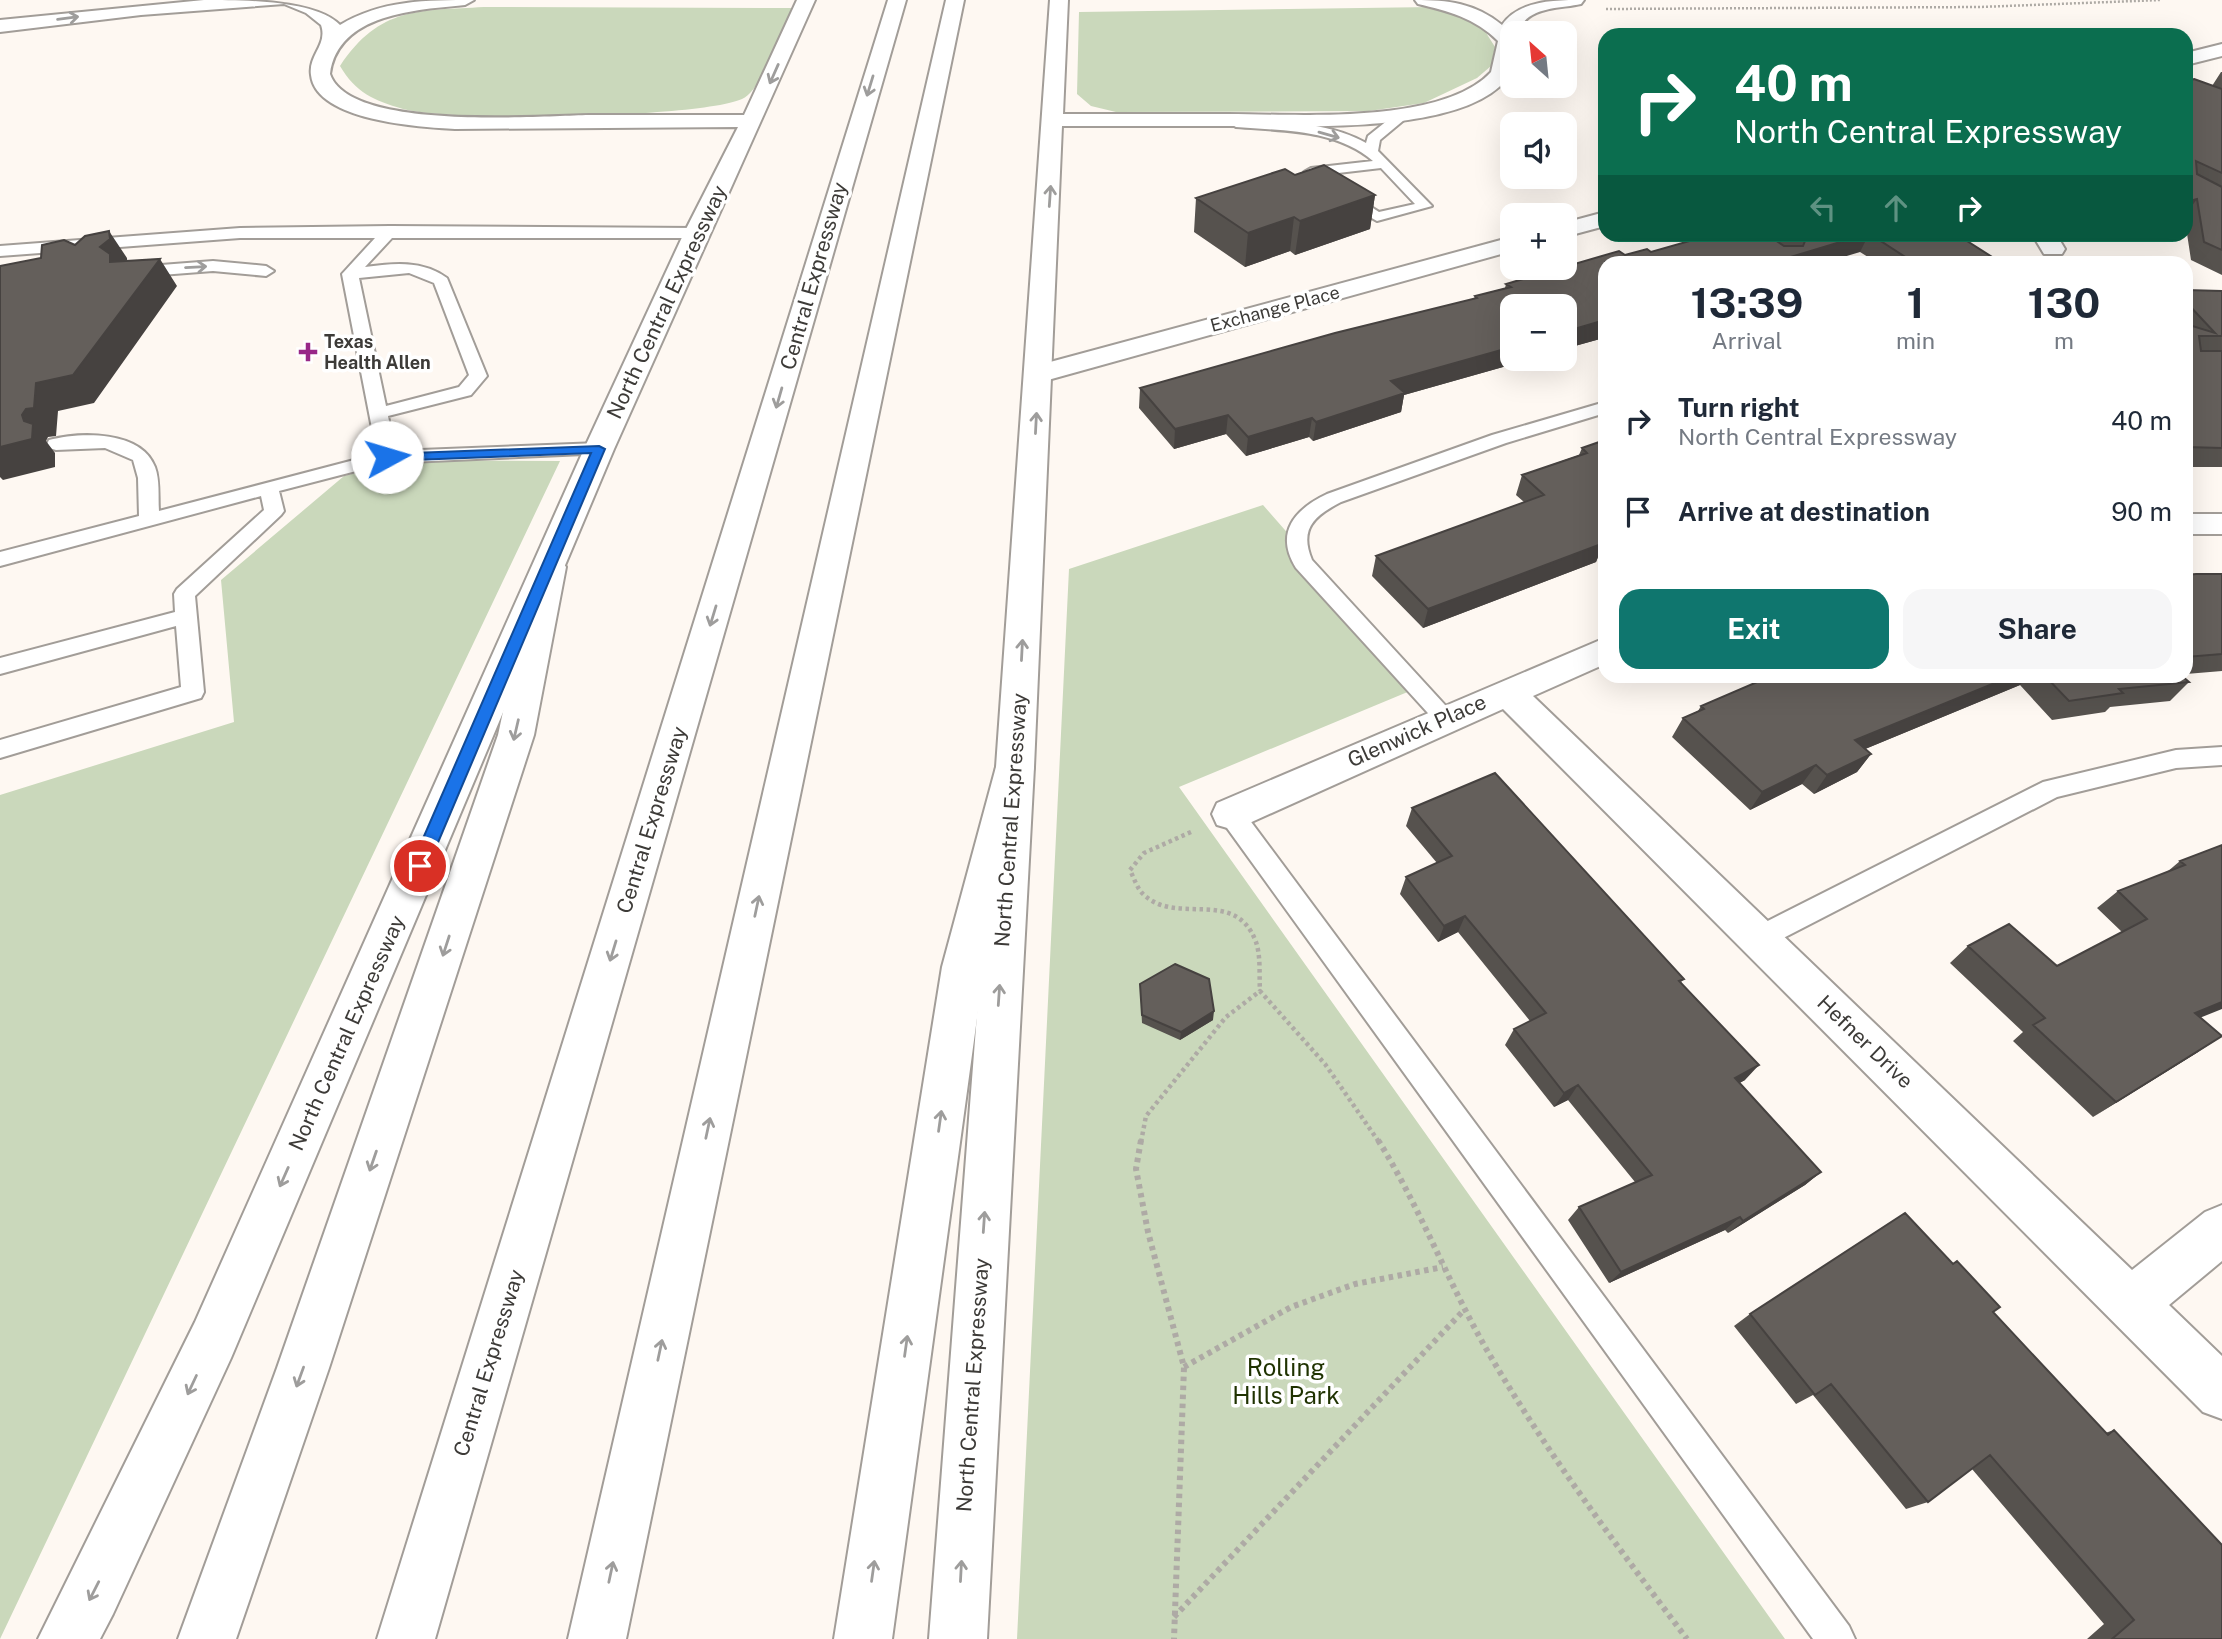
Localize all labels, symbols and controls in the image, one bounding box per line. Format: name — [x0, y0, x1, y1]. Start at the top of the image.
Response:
one-way arrow — [56, 11, 79, 24]
north arrow — [1500, 21, 1577, 98]
map controls — [1500, 21, 1577, 371]
text: 40 m — [1734, 54, 1853, 112]
icon: right — [1619, 56, 1710, 147]
one-way arrow — [767, 63, 780, 84]
one-way arrow — [863, 75, 876, 97]
button: sound — [1500, 112, 1577, 189]
text: North Central Expressway — [1734, 113, 2122, 150]
one-way arrow — [1317, 130, 1339, 143]
street label: Central Expressway — [775, 179, 852, 373]
street label: North Central Expressway — [601, 181, 732, 423]
one-way arrow — [1044, 185, 1057, 208]
icon: left — [1804, 189, 1842, 227]
icon: ahead — [1877, 189, 1915, 227]
icon: right — [1950, 189, 1988, 227]
button: + — [1500, 203, 1577, 280]
one-way arrow — [184, 261, 207, 274]
text: 13:39 — [1691, 278, 1803, 327]
text: 1 — [1906, 278, 1924, 327]
text: 130 — [2028, 278, 2100, 327]
street label: Exchange Place — [1208, 281, 1342, 336]
button: − — [1500, 294, 1577, 371]
text: Arrival — [1711, 327, 1782, 354]
text: min — [1896, 327, 1935, 354]
text: m — [2054, 327, 2074, 354]
place label: Texas Health Allen — [324, 331, 431, 373]
marker: Texas Health Allen — [298, 342, 318, 362]
one-way arrow — [771, 387, 784, 409]
text: Turn right — [1678, 392, 1800, 423]
icon: right — [1619, 402, 1657, 440]
text: 40 m — [2111, 405, 2172, 436]
one-way arrow — [1029, 412, 1042, 435]
position arrow — [350, 420, 424, 494]
text: North Central Expressway — [1678, 423, 1957, 450]
icon: arrive — [1619, 493, 1657, 531]
text: Arrive at destination — [1678, 496, 1930, 527]
text: 90 m — [2111, 496, 2172, 527]
button: Exit — [1619, 589, 1889, 669]
button: Share — [1903, 589, 2172, 669]
one-way arrow — [706, 605, 719, 627]
one-way arrow — [1016, 639, 1029, 662]
street label: Glenwick Place — [1344, 689, 1490, 772]
street label: North Central Expressway — [989, 692, 1032, 948]
one-way arrow — [509, 718, 522, 740]
street label: Central Expressway — [611, 723, 692, 916]
pin — [390, 836, 450, 896]
icon: arrive — [401, 847, 439, 885]
one-way arrow — [751, 895, 764, 918]
street label: North Central Expressway — [283, 911, 410, 1154]
one-way arrow — [439, 935, 452, 957]
one-way arrow — [605, 940, 618, 962]
one-way arrow — [993, 984, 1006, 1006]
street label: Hefner Drive — [1812, 990, 1918, 1093]
one-way arrow — [934, 1111, 947, 1133]
one-way arrow — [702, 1117, 716, 1140]
one-way arrow — [366, 1150, 378, 1172]
one-way arrow — [277, 1166, 290, 1188]
one-way arrow — [978, 1211, 991, 1233]
street label: North Central Expressway — [951, 1257, 994, 1513]
street label: Central Expressway — [448, 1266, 529, 1459]
one-way arrow — [900, 1336, 913, 1358]
one-way arrow — [653, 1339, 667, 1362]
park label: Rolling Hills Park — [1232, 1353, 1340, 1409]
one-way arrow — [293, 1365, 305, 1387]
one-way arrow — [184, 1374, 198, 1395]
one-way arrow — [955, 1560, 968, 1583]
one-way arrow — [605, 1561, 619, 1584]
one-way arrow — [867, 1561, 880, 1583]
one-way arrow — [86, 1580, 100, 1601]

